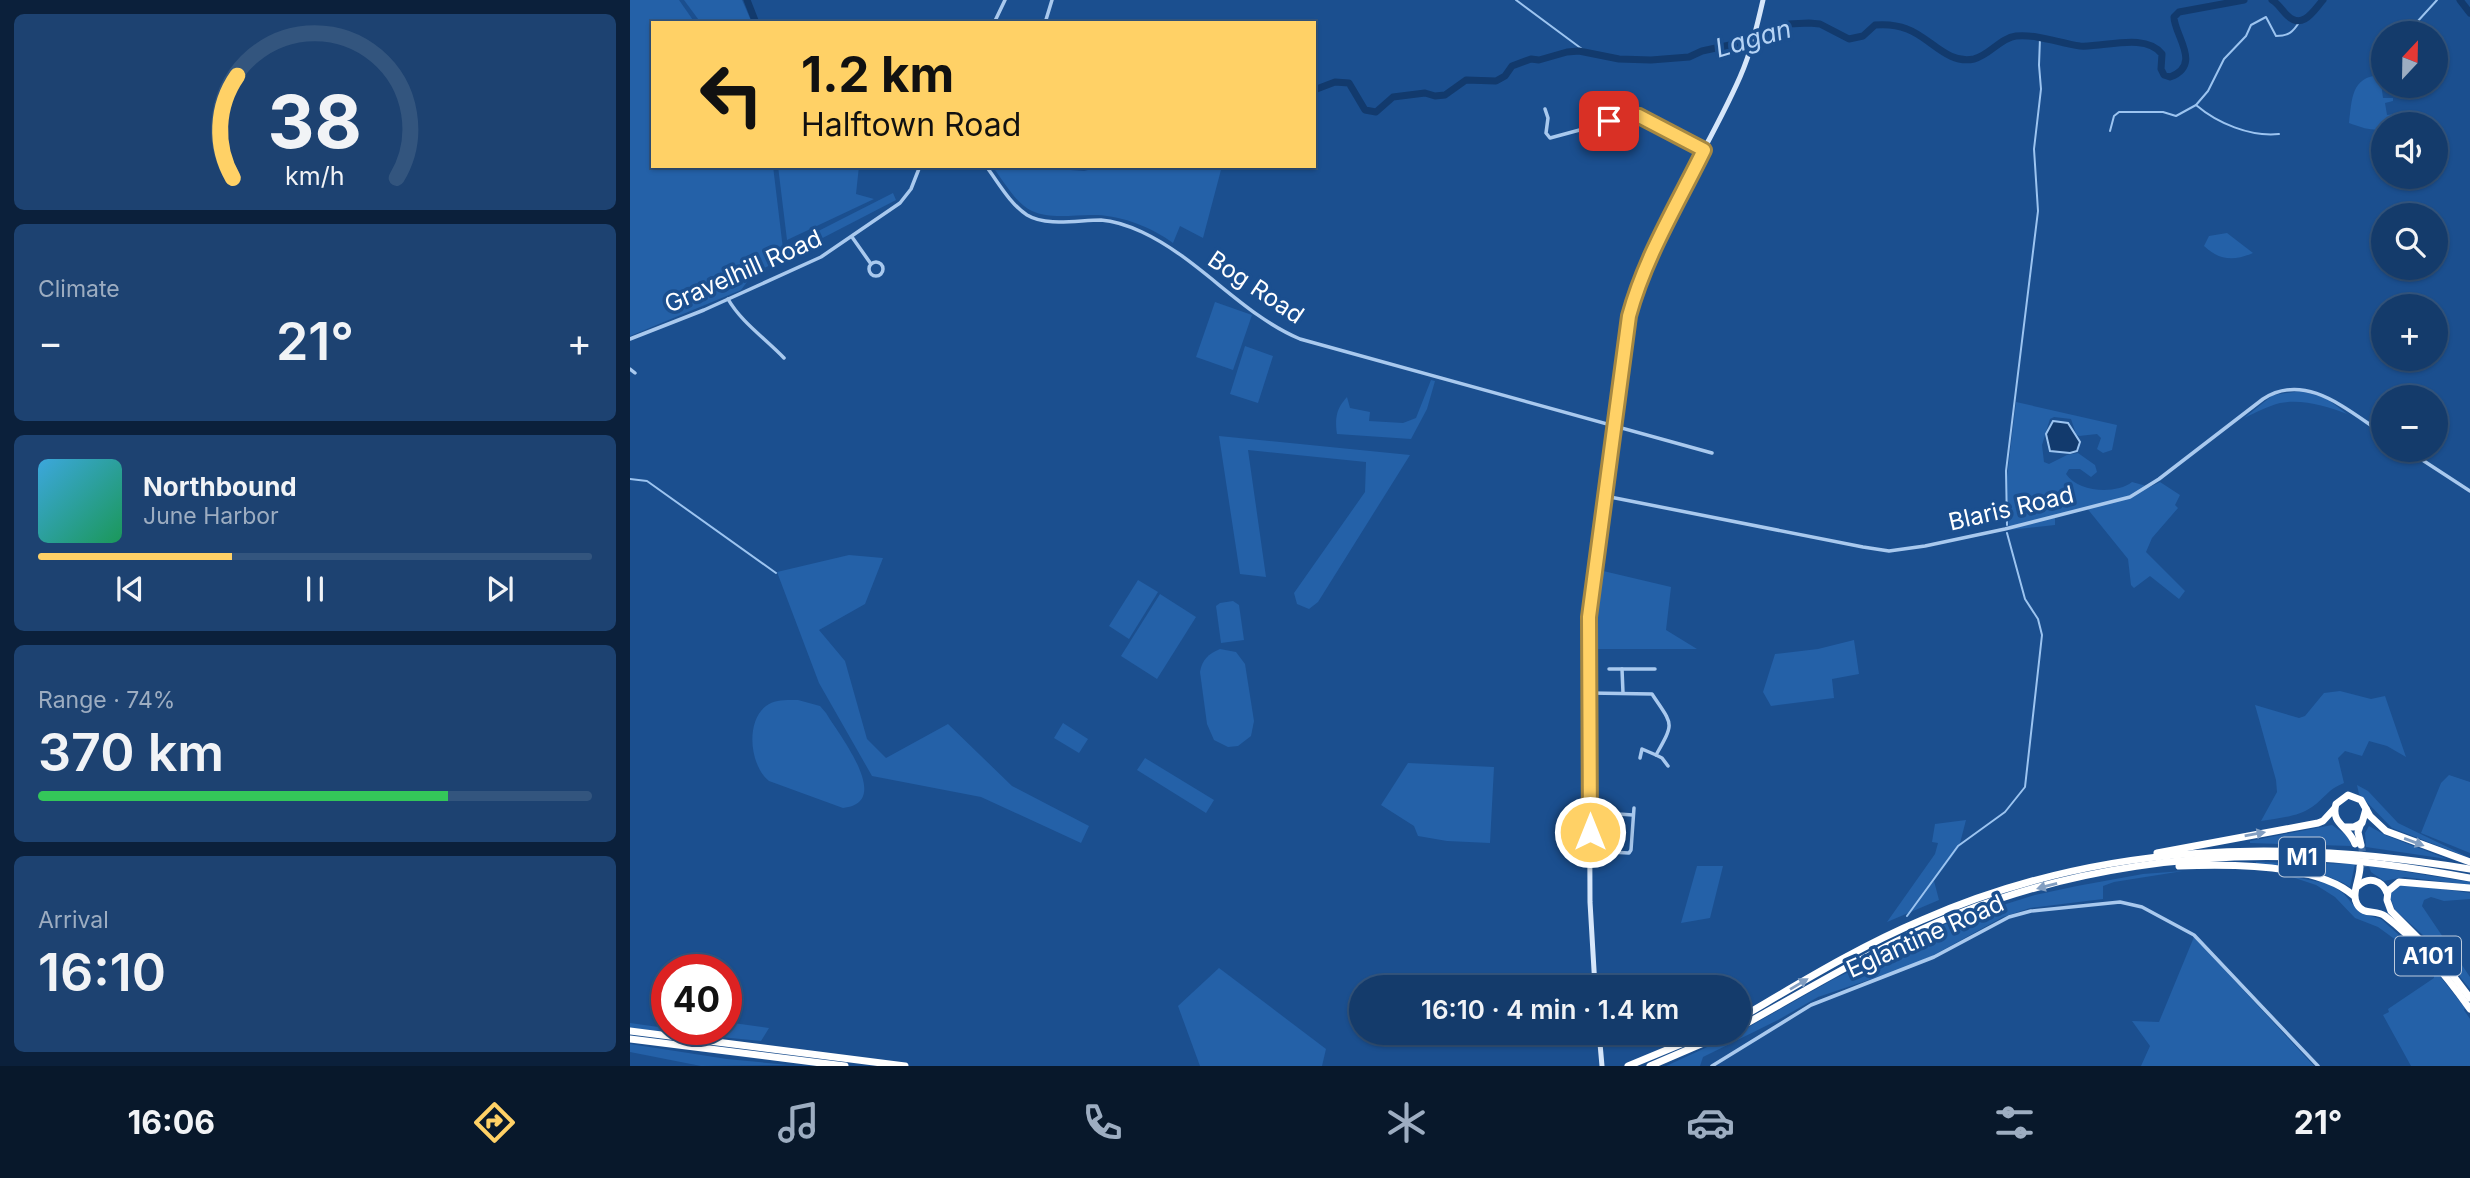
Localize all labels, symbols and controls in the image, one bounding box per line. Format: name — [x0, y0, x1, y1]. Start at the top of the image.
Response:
water label: Lagan — [1711, 12, 1795, 64]
north arrow — [2371, 21, 2448, 98]
map controls — [2371, 21, 2448, 462]
text: 1.2 km — [801, 45, 954, 104]
icon: left — [686, 49, 777, 140]
text: 38 — [268, 78, 362, 167]
pin — [1579, 91, 1639, 151]
icon: arrive — [1590, 102, 1628, 140]
text: Halftown Road — [801, 105, 1021, 144]
button: sound — [2371, 112, 2448, 189]
text: km/h — [285, 161, 345, 191]
button: search — [2371, 203, 2448, 280]
street label: Gravelhill Road — [660, 223, 826, 319]
street label: Bog Road — [1203, 244, 1309, 330]
text: Climate — [38, 275, 120, 303]
button: + — [2371, 294, 2448, 371]
text: 21° — [276, 310, 354, 373]
text: − — [38, 319, 63, 365]
text: + — [567, 319, 592, 365]
button: − — [2371, 385, 2448, 462]
text: Northbound — [143, 471, 297, 502]
street label: Blaris Road — [1946, 480, 2076, 536]
text: June Harbor — [143, 502, 279, 530]
icon: previous — [111, 570, 149, 608]
icon: pause — [296, 570, 334, 608]
icon: next — [481, 570, 519, 608]
text: Range · 74% — [38, 686, 175, 714]
text: 370 km — [38, 721, 224, 784]
position arrow — [1553, 795, 1627, 869]
one-way arrow — [2244, 829, 2266, 840]
one-way arrow — [2403, 837, 2424, 848]
road number: M1 — [2279, 838, 2325, 876]
one-way arrow — [2036, 881, 2058, 892]
street label: Eglantine Road — [1842, 888, 2008, 984]
text: Arrival — [38, 906, 109, 934]
road number: A101 — [2395, 937, 2461, 976]
text: 16:10 — [38, 941, 166, 1004]
speed limit sign: 40 — [651, 954, 742, 1045]
one-way arrow — [1789, 978, 1808, 990]
text: 16:10 · 4 min · 1.4 km — [1421, 994, 1679, 1025]
icon: directions — [470, 1098, 519, 1147]
icon: music — [774, 1098, 823, 1147]
icon: phone — [1078, 1098, 1127, 1147]
icon: climate — [1382, 1098, 1431, 1147]
icon: car — [1686, 1098, 1735, 1147]
icon: filters — [1990, 1098, 2039, 1147]
text: 16:06 — [127, 1103, 215, 1142]
text: 21° — [2294, 1103, 2342, 1142]

